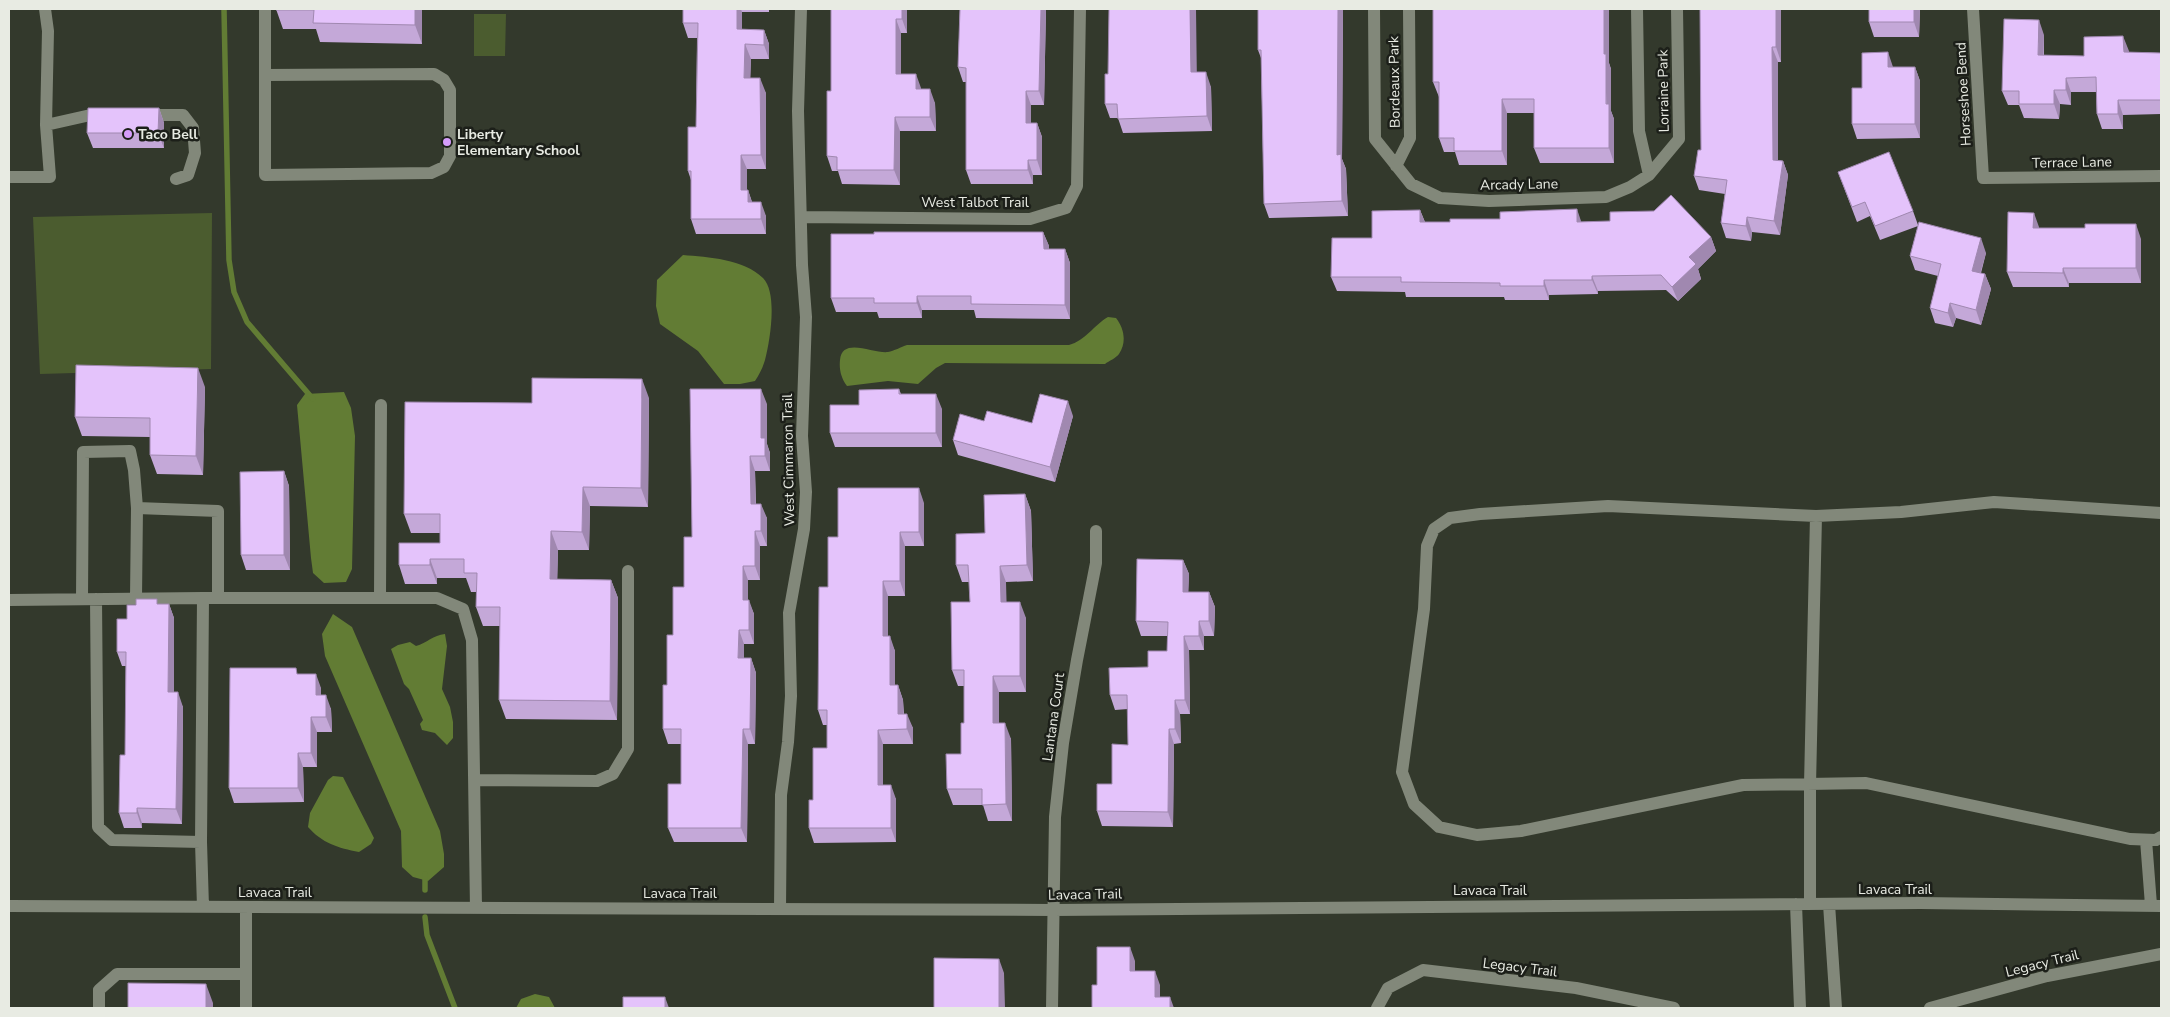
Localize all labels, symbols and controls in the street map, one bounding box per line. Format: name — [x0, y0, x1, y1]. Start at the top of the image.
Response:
street label: Bordeaux Park — [1384, 35, 1405, 128]
street label: Horseshoe Bend — [1951, 41, 1976, 146]
street label: Lorraine Park — [1653, 48, 1674, 133]
place label: Taco Bell — [138, 125, 198, 144]
place label: Liberty Elementary School — [457, 125, 580, 160]
marker: Taco Bell — [122, 128, 134, 140]
marker: Liberty Elementary School — [441, 136, 453, 148]
street label: Terrace Lane — [2032, 152, 2112, 173]
street label: Arcady Lane — [1480, 174, 1558, 195]
street label: West Talbot Trail — [921, 193, 1030, 212]
street label: West Cimmaron Trail — [778, 393, 799, 526]
street label: Lantana Court — [1038, 672, 1069, 763]
street label: Lavaca Trail — [1858, 880, 1933, 899]
street label: Lavaca Trail — [1453, 881, 1528, 900]
street label: Lavaca Trail — [238, 883, 313, 902]
street label: Lavaca Trail — [643, 884, 718, 903]
street label: Lavaca Trail — [1048, 884, 1123, 905]
street label: Legacy Trail — [2003, 945, 2082, 982]
street label: Legacy Trail — [1482, 953, 1559, 982]

